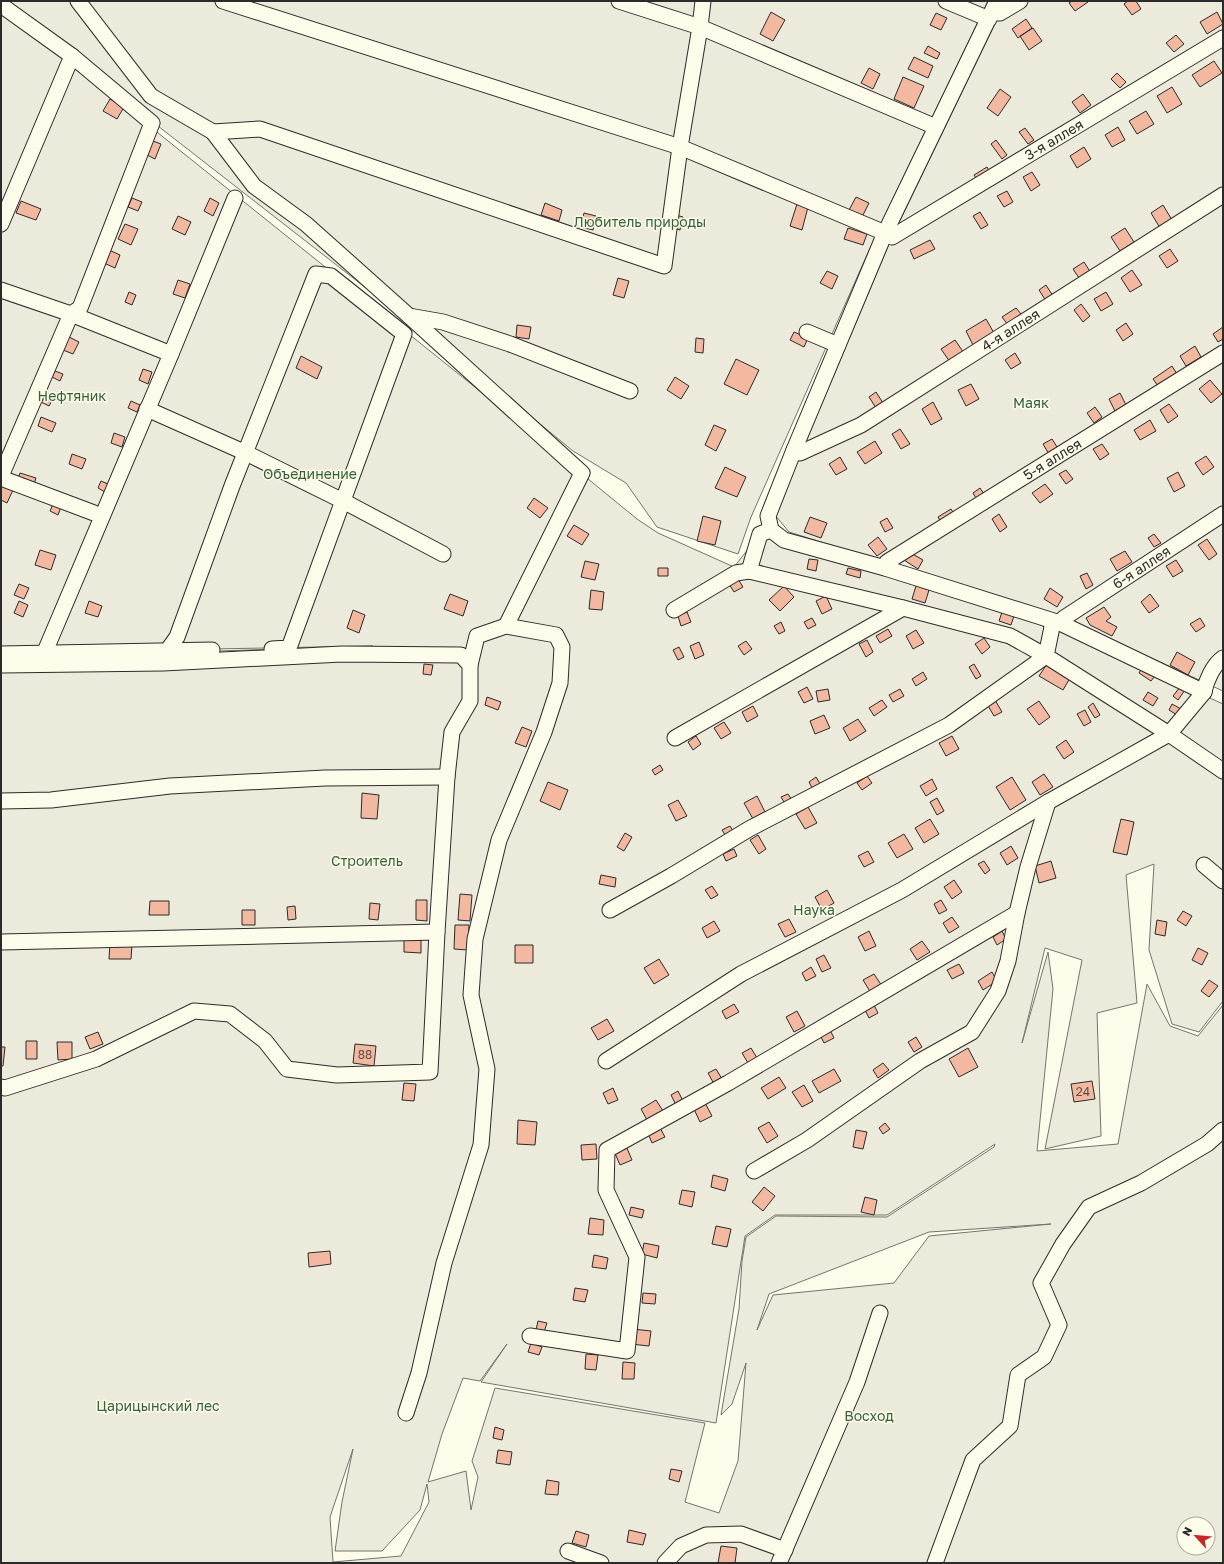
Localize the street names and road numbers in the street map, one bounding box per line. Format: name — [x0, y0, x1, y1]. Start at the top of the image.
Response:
street label: 3-я аллея — [1021, 115, 1086, 163]
street label: 4-я аллея — [978, 305, 1043, 354]
street label: 5-я аллея — [1020, 434, 1084, 483]
street label: 6-я аллея — [1109, 542, 1173, 592]

